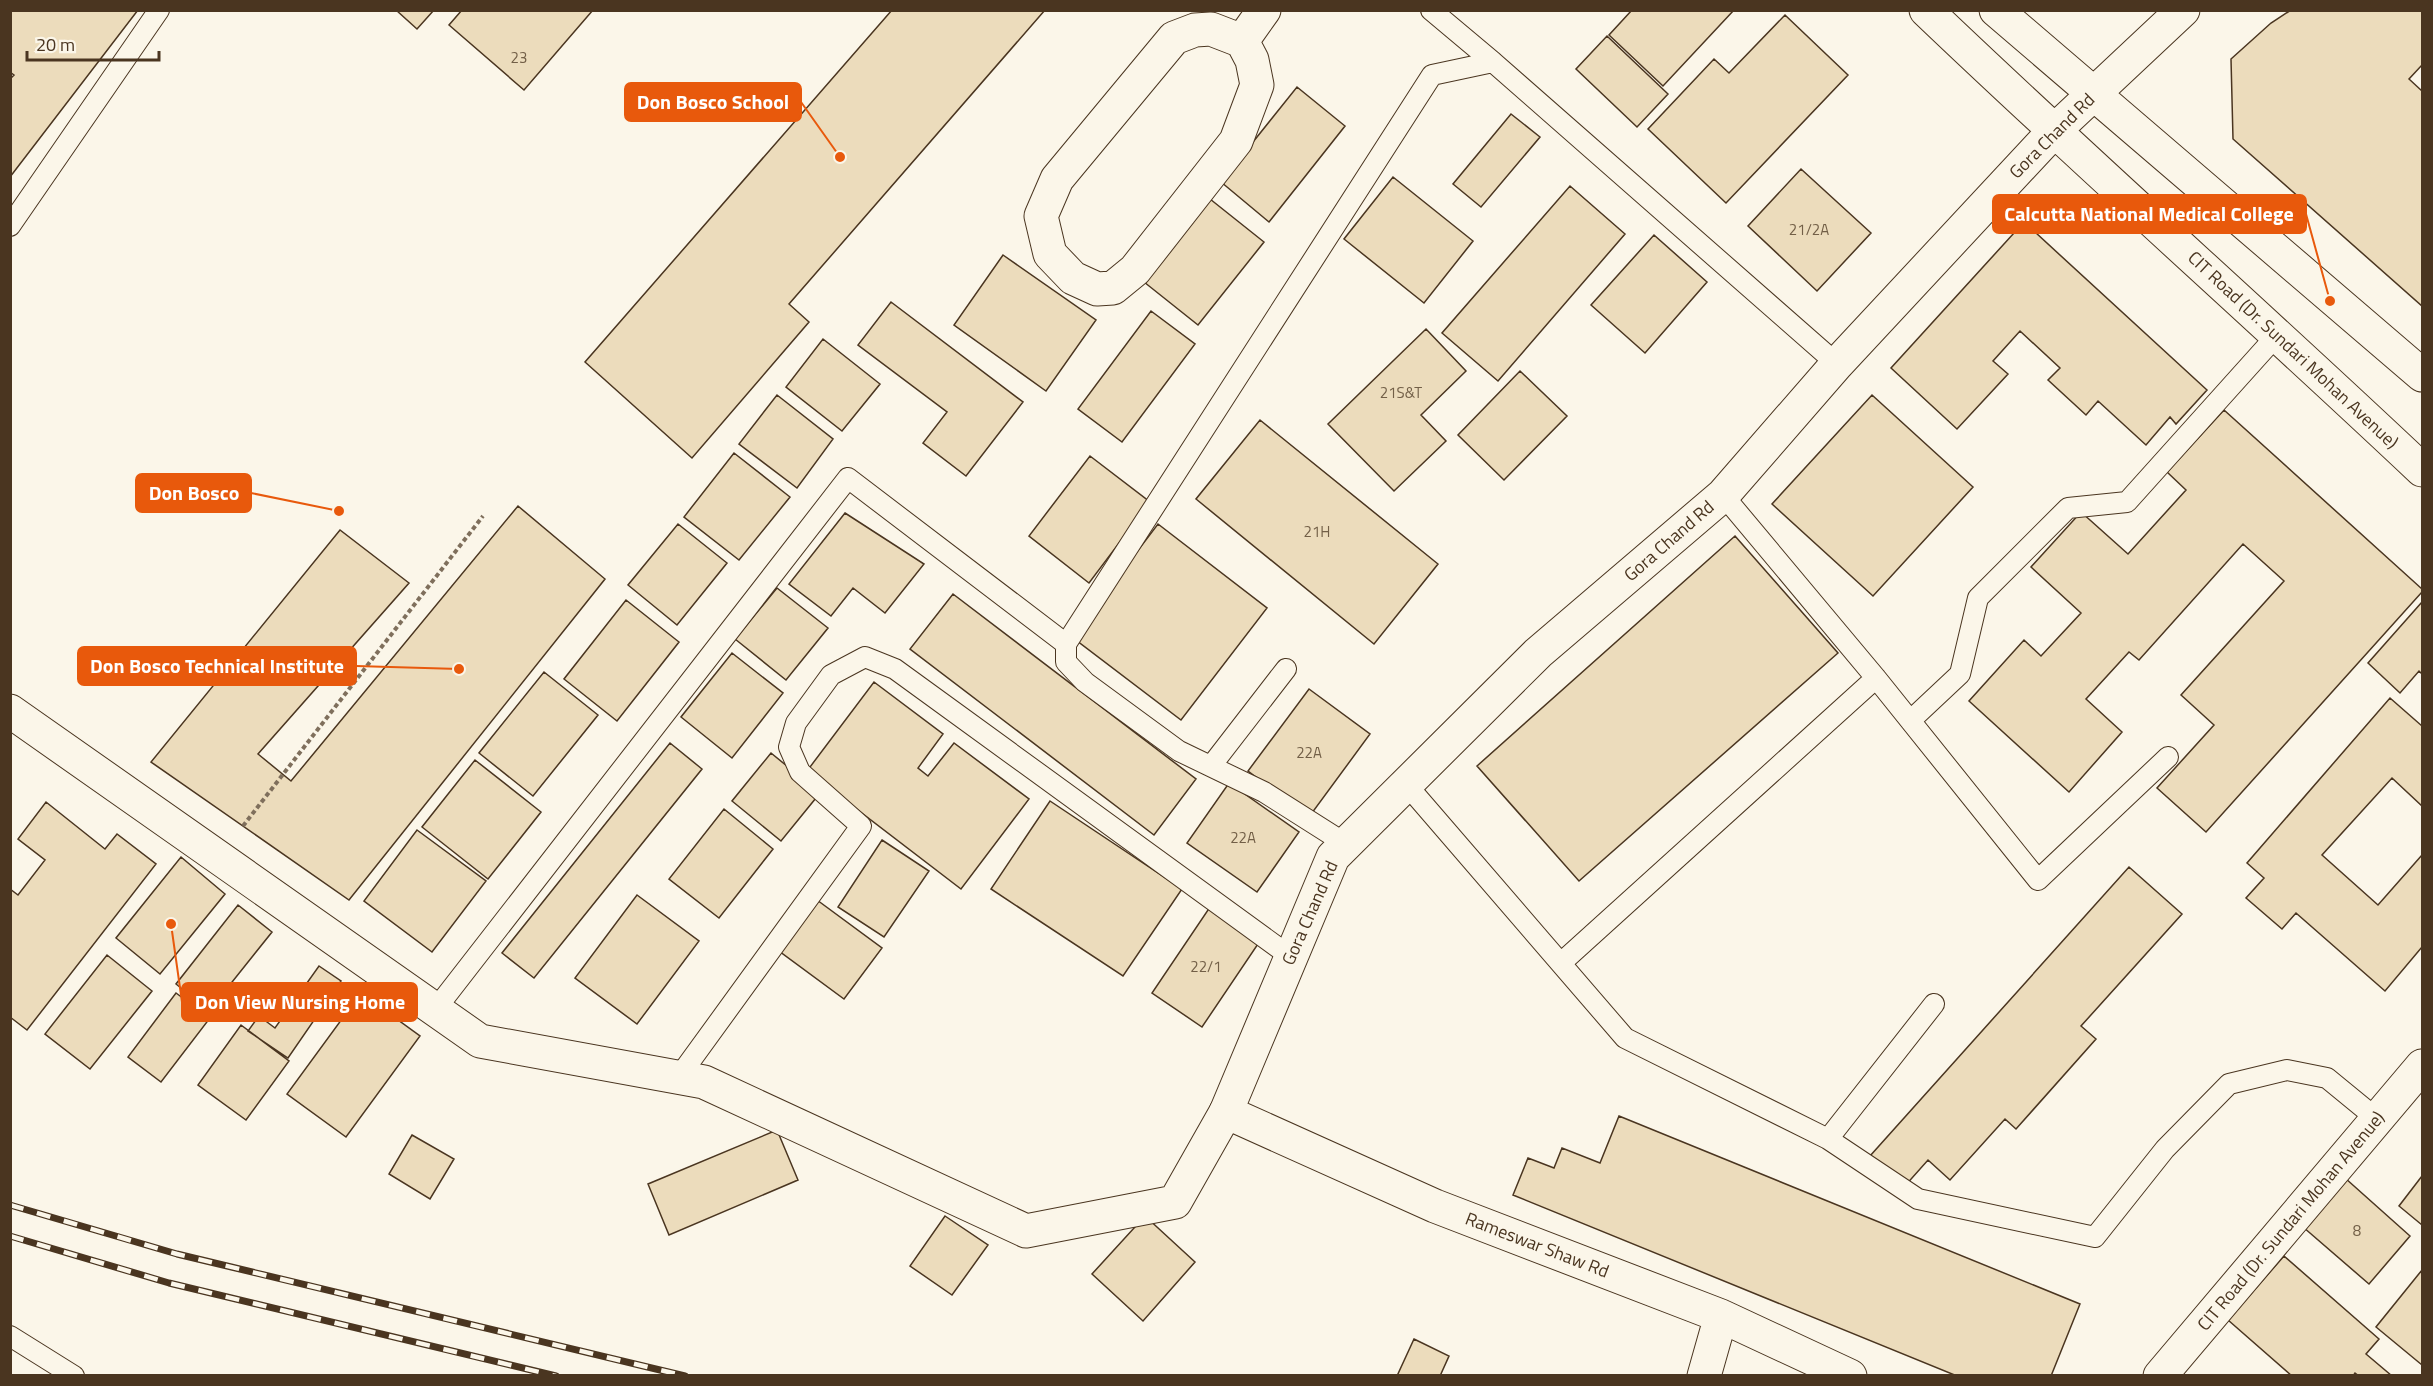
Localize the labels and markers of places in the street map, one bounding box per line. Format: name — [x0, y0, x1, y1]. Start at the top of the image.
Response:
callout: Don Bosco School — [625, 83, 801, 121]
callout: Calcutta National Medical College — [1993, 195, 2306, 233]
callout: Don Bosco — [136, 474, 251, 512]
callout: Don Bosco Technical Institute — [78, 647, 356, 685]
callout: Don View Nursing Home — [182, 983, 417, 1021]

